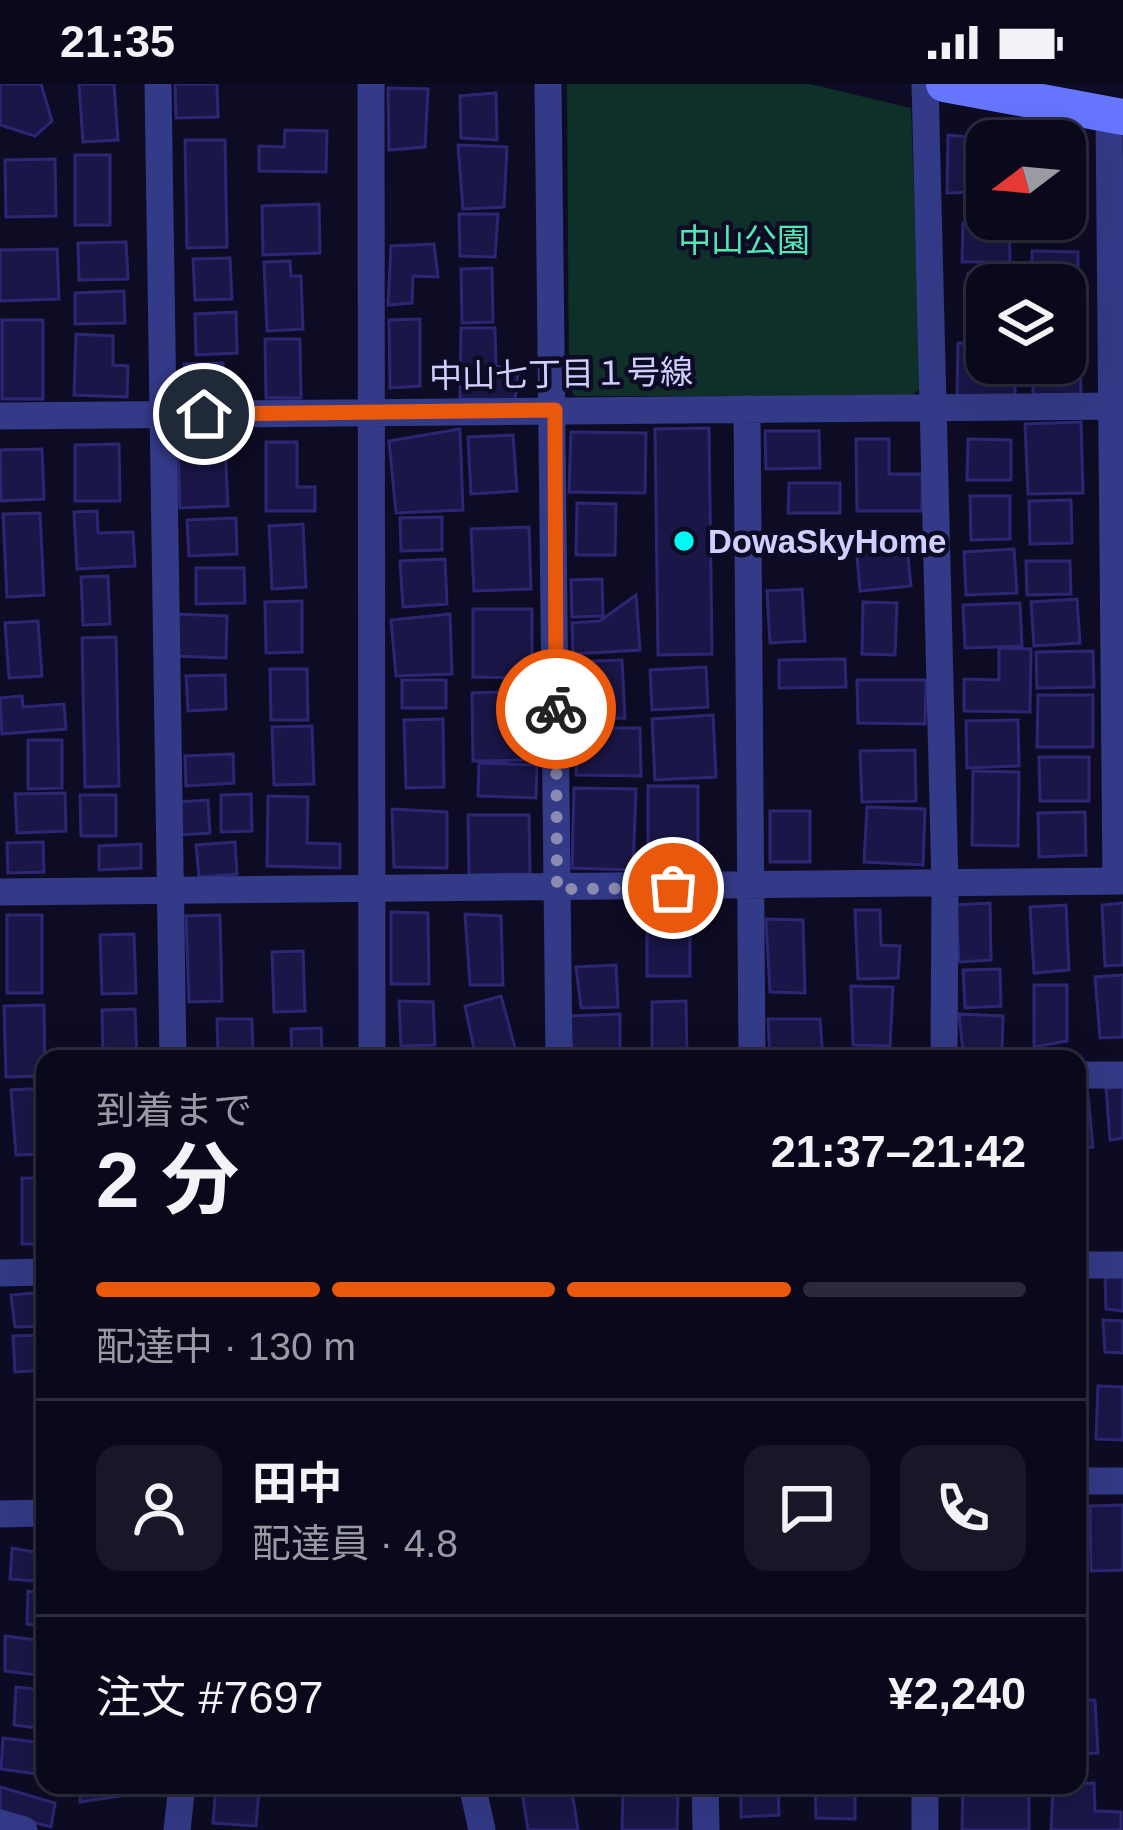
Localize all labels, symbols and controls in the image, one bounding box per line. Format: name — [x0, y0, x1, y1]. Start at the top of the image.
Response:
text: 21:35 — [60, 16, 175, 67]
north arrow — [966, 120, 1086, 240]
map controls — [966, 120, 1086, 384]
park label: 中山公園 — [678, 222, 810, 259]
button: layers — [966, 264, 1086, 384]
street label: 中山七丁目１号線 — [429, 353, 693, 395]
pin — [153, 363, 255, 465]
icon: home — [171, 381, 237, 447]
place label: DowaSkyHome — [708, 523, 946, 560]
marker: DowaSkyHome — [671, 528, 697, 554]
courier — [496, 649, 616, 769]
icon: bike — [523, 676, 589, 742]
pin — [622, 837, 724, 939]
icon: bag — [640, 855, 706, 921]
text: 到着まで — [96, 1089, 252, 1132]
text: 21:37–21:42 — [771, 1126, 1026, 1177]
text: 2 分 — [96, 1136, 239, 1224]
text: 配達中 · 130 m — [96, 1325, 356, 1368]
button: person — [96, 1445, 222, 1571]
button: chat — [744, 1445, 870, 1571]
button: phone — [900, 1445, 1026, 1571]
text: 田中 — [252, 1458, 342, 1509]
text: 配達員 · 4.8 — [252, 1522, 458, 1565]
text: ¥2,240 — [888, 1668, 1026, 1719]
text: 注文 #7697 — [96, 1672, 324, 1723]

